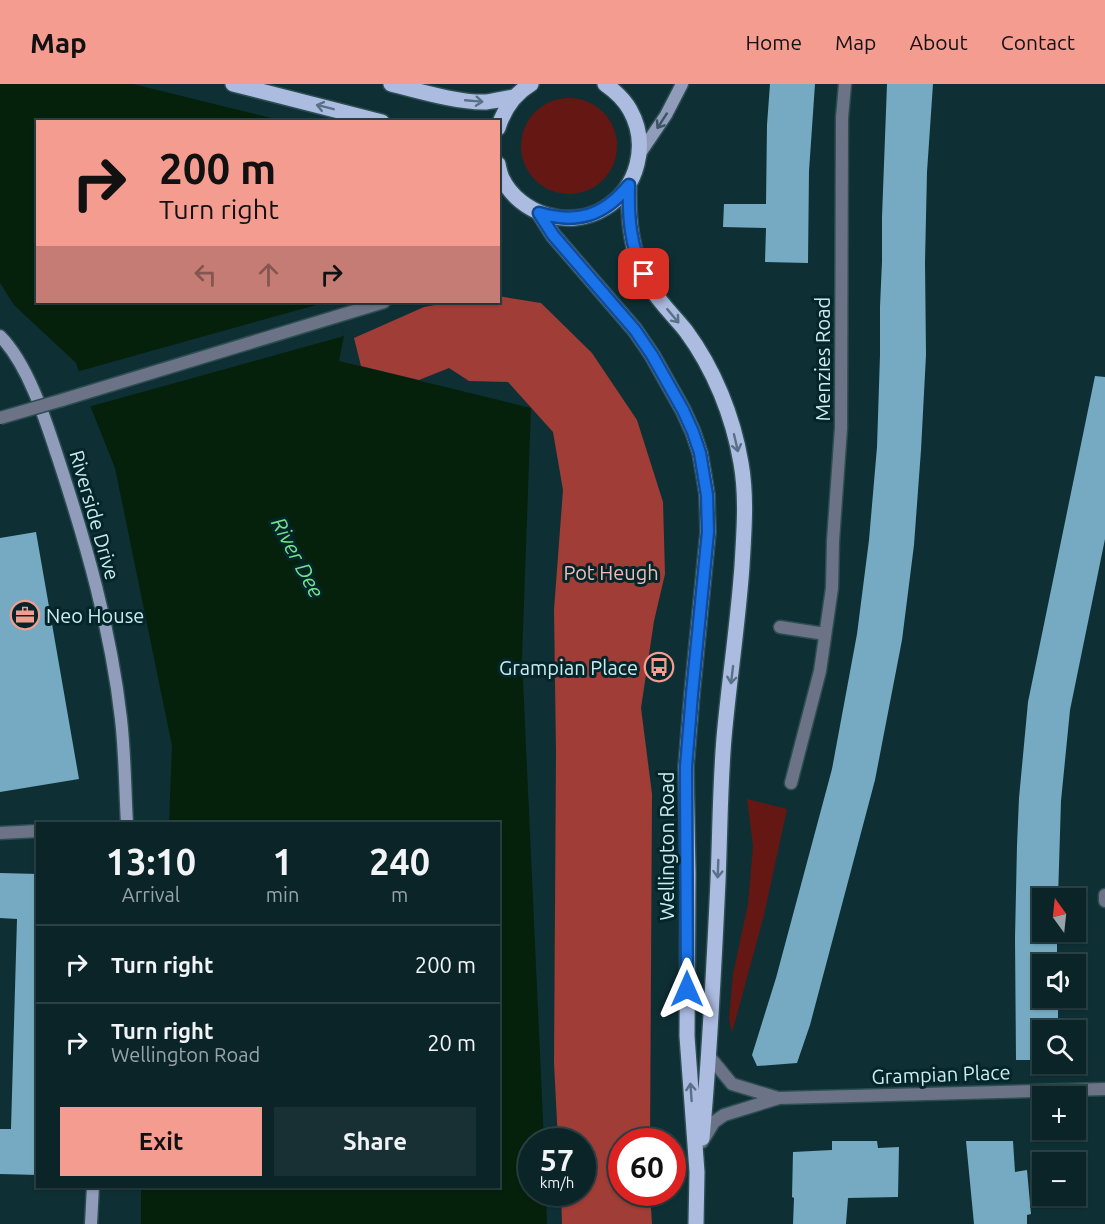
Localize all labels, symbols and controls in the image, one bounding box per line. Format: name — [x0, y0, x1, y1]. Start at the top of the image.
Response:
text: Map — [30, 27, 87, 58]
text: Home — [745, 30, 802, 54]
text: Map — [835, 30, 876, 54]
text: About — [909, 30, 968, 54]
text: Contact — [1001, 30, 1075, 54]
one-way arrow — [464, 96, 484, 107]
one-way arrow — [316, 101, 335, 113]
one-way arrow — [656, 112, 668, 129]
icon: right — [60, 144, 138, 222]
text: 200 m — [159, 145, 276, 192]
text: Turn right — [159, 194, 279, 224]
pin — [618, 248, 669, 299]
icon: arrive — [627, 257, 660, 290]
icon: left — [189, 258, 222, 291]
icon: ahead — [252, 258, 285, 291]
icon: right — [315, 258, 348, 291]
street label: Menzies Road — [811, 297, 834, 421]
one-way arrow — [666, 307, 679, 323]
one-way arrow — [731, 433, 743, 452]
street label: Riverside Drive — [66, 448, 124, 582]
water label: River Dee — [267, 513, 329, 602]
park label: Pot Heugh — [563, 561, 659, 584]
office icon: Neo House — [9, 599, 41, 631]
place label: Neo House — [46, 604, 144, 627]
bus stop icon: Grampian Place — [643, 651, 675, 683]
place label: Grampian Place — [499, 656, 638, 679]
one-way arrow — [726, 664, 737, 684]
street label: Wellington Road — [655, 771, 678, 921]
text: 13:10 — [106, 841, 196, 882]
text: 1 — [272, 841, 293, 882]
text: 240 — [369, 841, 430, 882]
one-way arrow — [713, 859, 724, 879]
text: Arrival — [122, 883, 180, 906]
text: min — [266, 883, 299, 906]
text: m — [391, 883, 408, 906]
north arrow — [1032, 888, 1086, 942]
map controls — [1032, 888, 1086, 1206]
icon: right — [60, 948, 93, 981]
text: Turn right — [111, 952, 213, 977]
text: 200 m — [415, 952, 476, 977]
button: sound — [1032, 954, 1086, 1008]
position arrow — [655, 957, 719, 1021]
text: Turn right — [111, 1018, 213, 1043]
button: search — [1032, 1020, 1086, 1074]
icon: right — [60, 1026, 93, 1059]
text: 20 m — [427, 1030, 476, 1055]
text: Wellington Road — [111, 1043, 260, 1066]
street label: Grampian Place — [871, 1060, 1011, 1088]
one-way arrow — [685, 1083, 696, 1103]
button: + — [1032, 1086, 1086, 1140]
button: Exit — [60, 1107, 262, 1176]
button: Share — [274, 1107, 476, 1176]
speed limit sign: 60 — [608, 1128, 686, 1206]
text: 57 — [540, 1143, 574, 1177]
button: − — [1032, 1152, 1086, 1206]
text: km/h — [540, 1174, 574, 1191]

